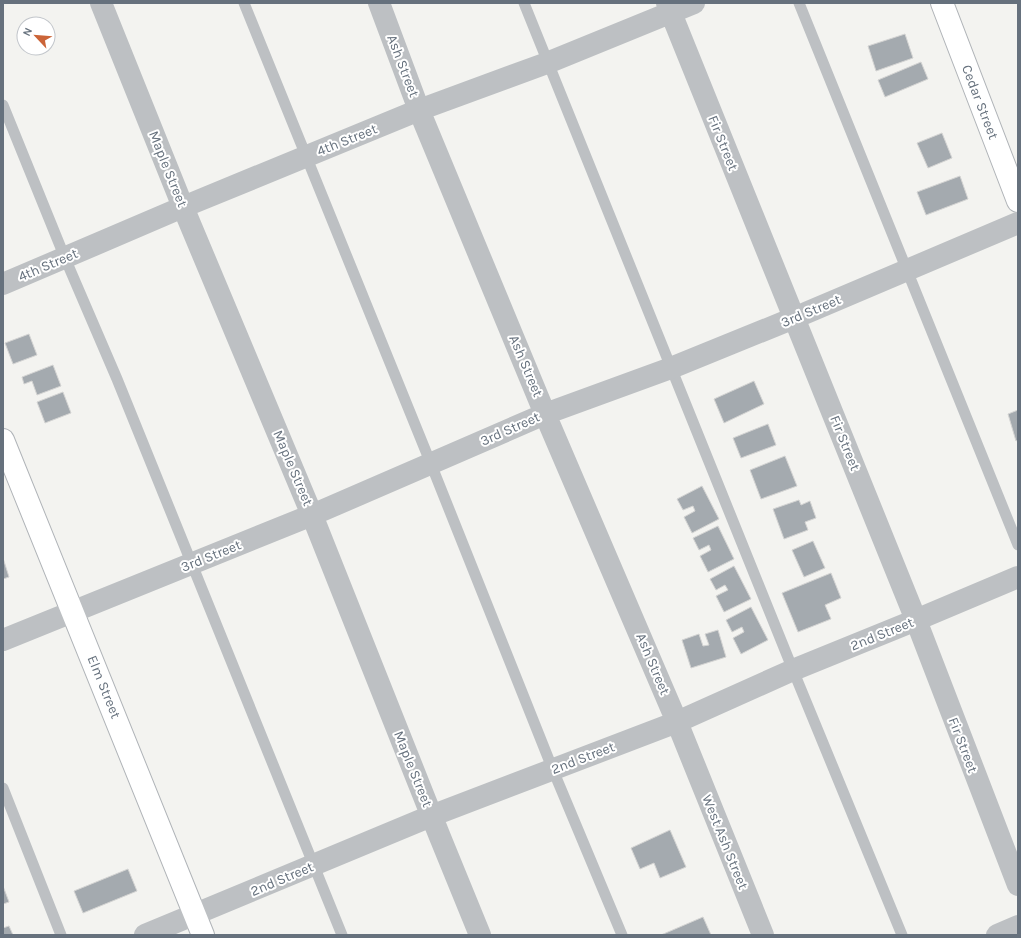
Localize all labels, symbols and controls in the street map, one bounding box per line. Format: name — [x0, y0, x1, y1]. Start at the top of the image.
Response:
north arrow — [16, 16, 56, 56]
text: N — [20, 25, 35, 38]
street label: Ash Street — [383, 32, 423, 100]
street label: Cedar Street — [958, 62, 1002, 142]
street label: Fir Street — [704, 113, 742, 173]
street label: 4th Street — [314, 120, 380, 160]
street label: Maple Street — [145, 128, 191, 210]
street label: 4th Street — [16, 245, 80, 285]
street label: 3rd Street — [779, 291, 843, 331]
street label: Ash Street — [505, 332, 547, 400]
street label: 3rd Street — [478, 408, 542, 450]
street label: Fir Street — [826, 413, 864, 473]
street label: Maple Street — [269, 428, 317, 508]
street label: 3rd Street — [178, 536, 244, 576]
street label: 2nd Street — [848, 614, 916, 654]
street label: Ash Street — [632, 630, 674, 698]
street label: Elm Street — [84, 653, 124, 721]
street label: Fir Street — [945, 715, 981, 775]
street label: Maple Street — [390, 728, 436, 810]
street label: 2nd Street — [549, 738, 617, 778]
street label: West Ash Street — [698, 792, 752, 892]
street label: 2nd Street — [248, 858, 316, 900]

